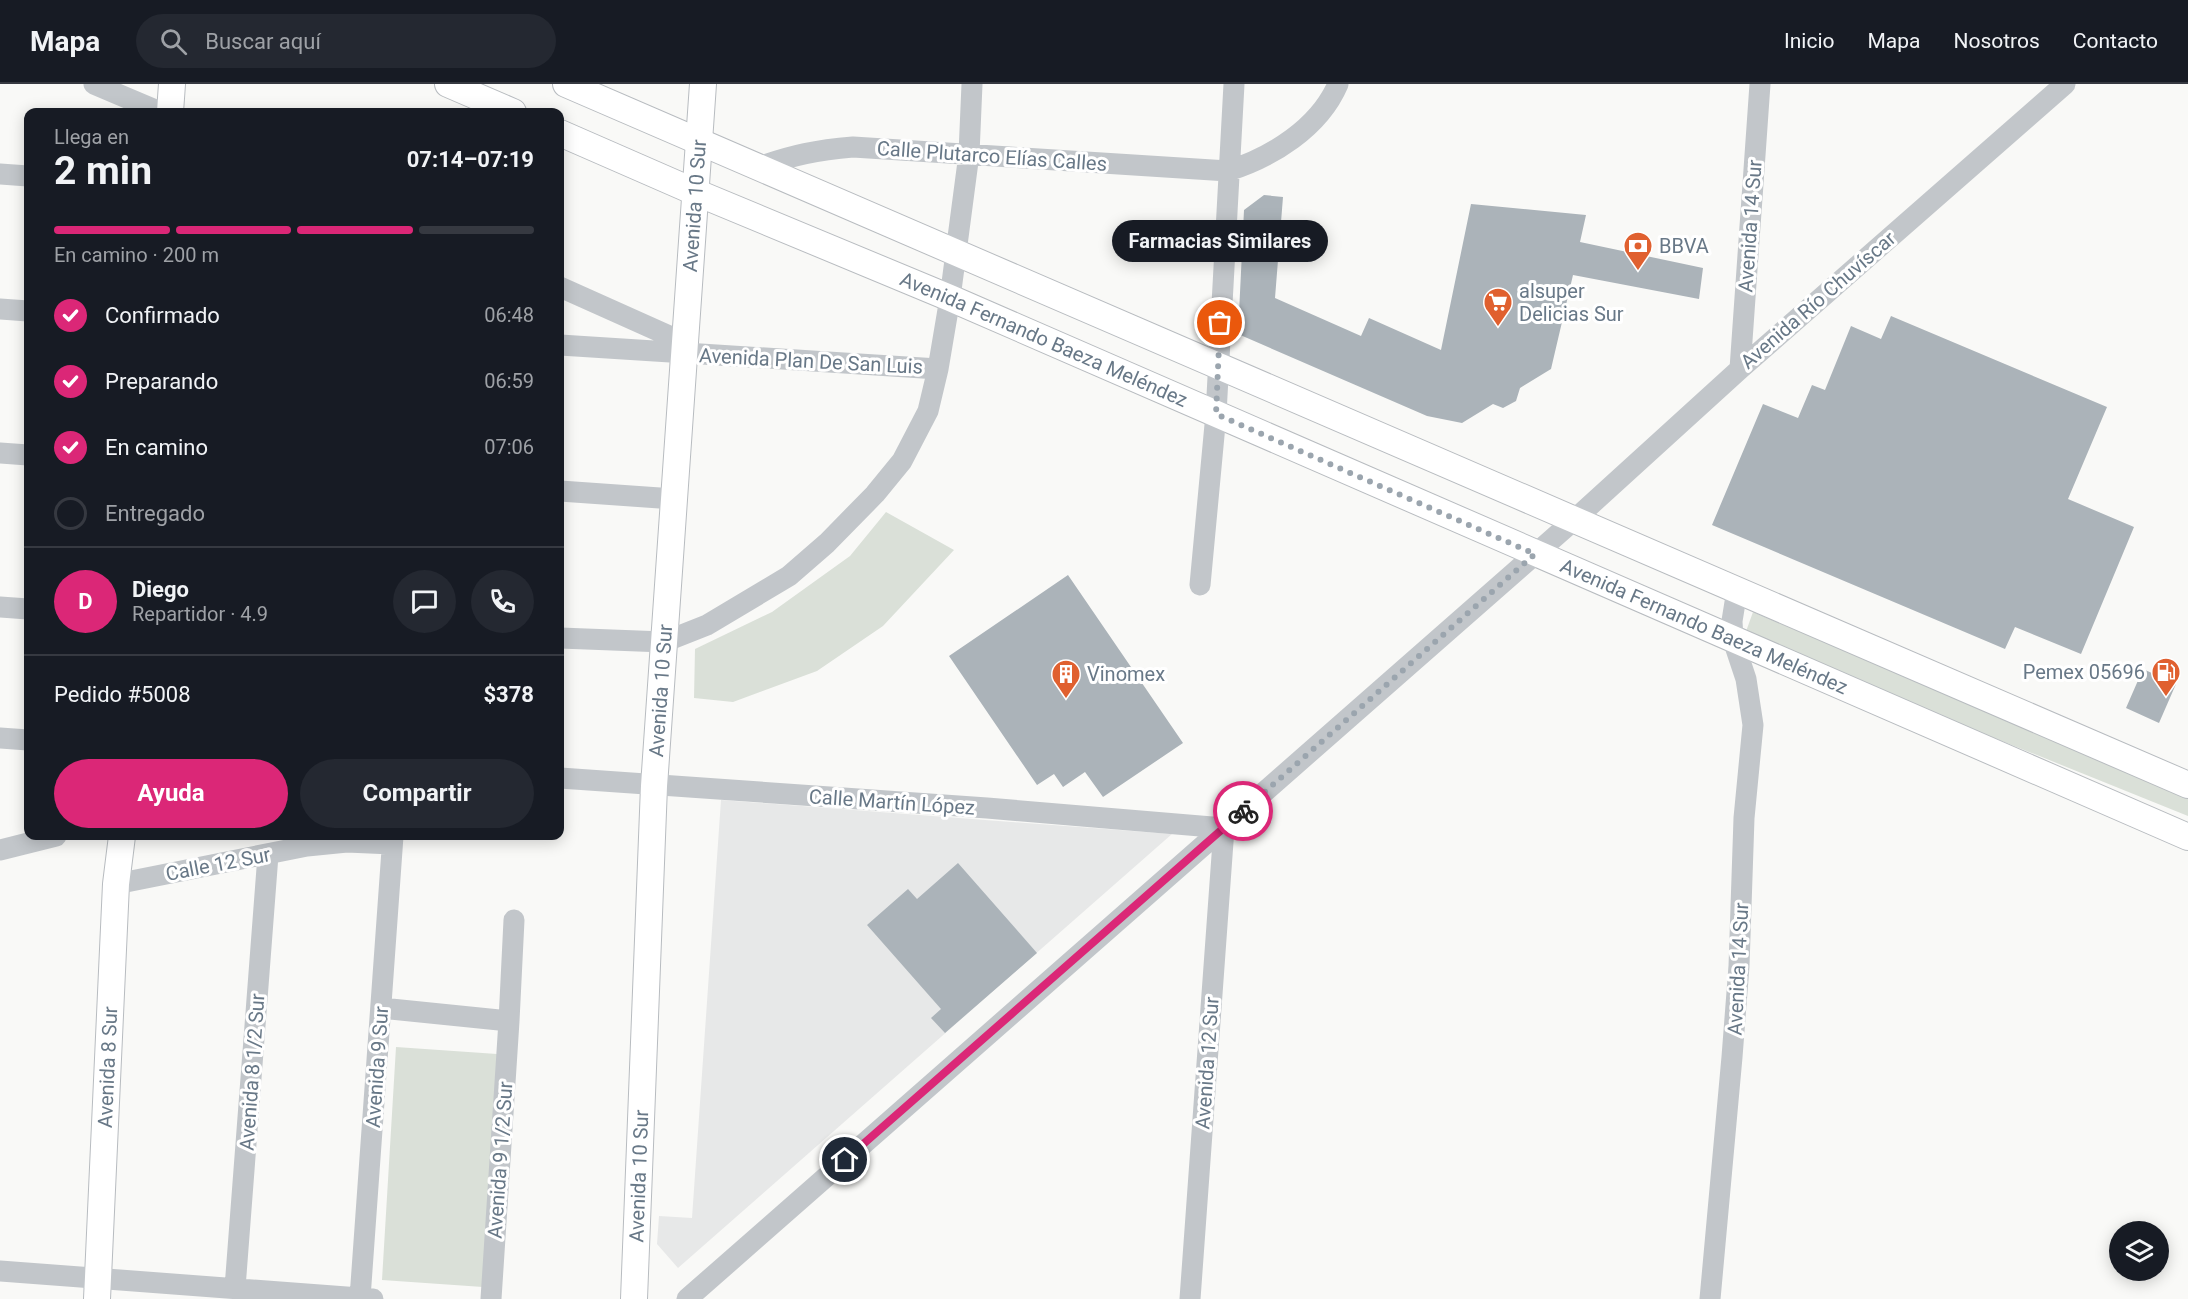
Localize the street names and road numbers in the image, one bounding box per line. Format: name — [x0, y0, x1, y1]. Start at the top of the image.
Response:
street label: Calle Plutarco Elías Calles — [876, 136, 1108, 176]
street label: Avenida 10 Sur — [678, 138, 711, 273]
street label: Avenida 14 Sur — [1733, 159, 1767, 293]
street label: Avenida Río Chuvíscar — [1736, 226, 1901, 374]
street label: Avenida Fernando Baeza Meléndez — [897, 267, 1191, 412]
street label: Avenida Plan De San Luis — [698, 343, 924, 379]
street label: Avenida Fernando Baeza Meléndez — [1557, 553, 1852, 699]
street label: Avenida 10 Sur — [644, 623, 677, 758]
street label: Calle Martín López — [808, 784, 976, 820]
street label: Calle 12 Sur — [164, 842, 273, 886]
street label: Avenida 14 Sur — [1723, 902, 1753, 1036]
street label: Avenida 8 1/2 Sur — [235, 992, 269, 1151]
street label: Avenida 12 Sur — [1190, 996, 1224, 1130]
street label: Avenida 9 Sur — [361, 1005, 393, 1129]
street label: Avenida 8 Sur — [93, 1006, 122, 1129]
street label: Avenida 9 1/2 Sur — [483, 1080, 517, 1239]
street label: Avenida 10 Sur — [624, 1109, 653, 1243]

